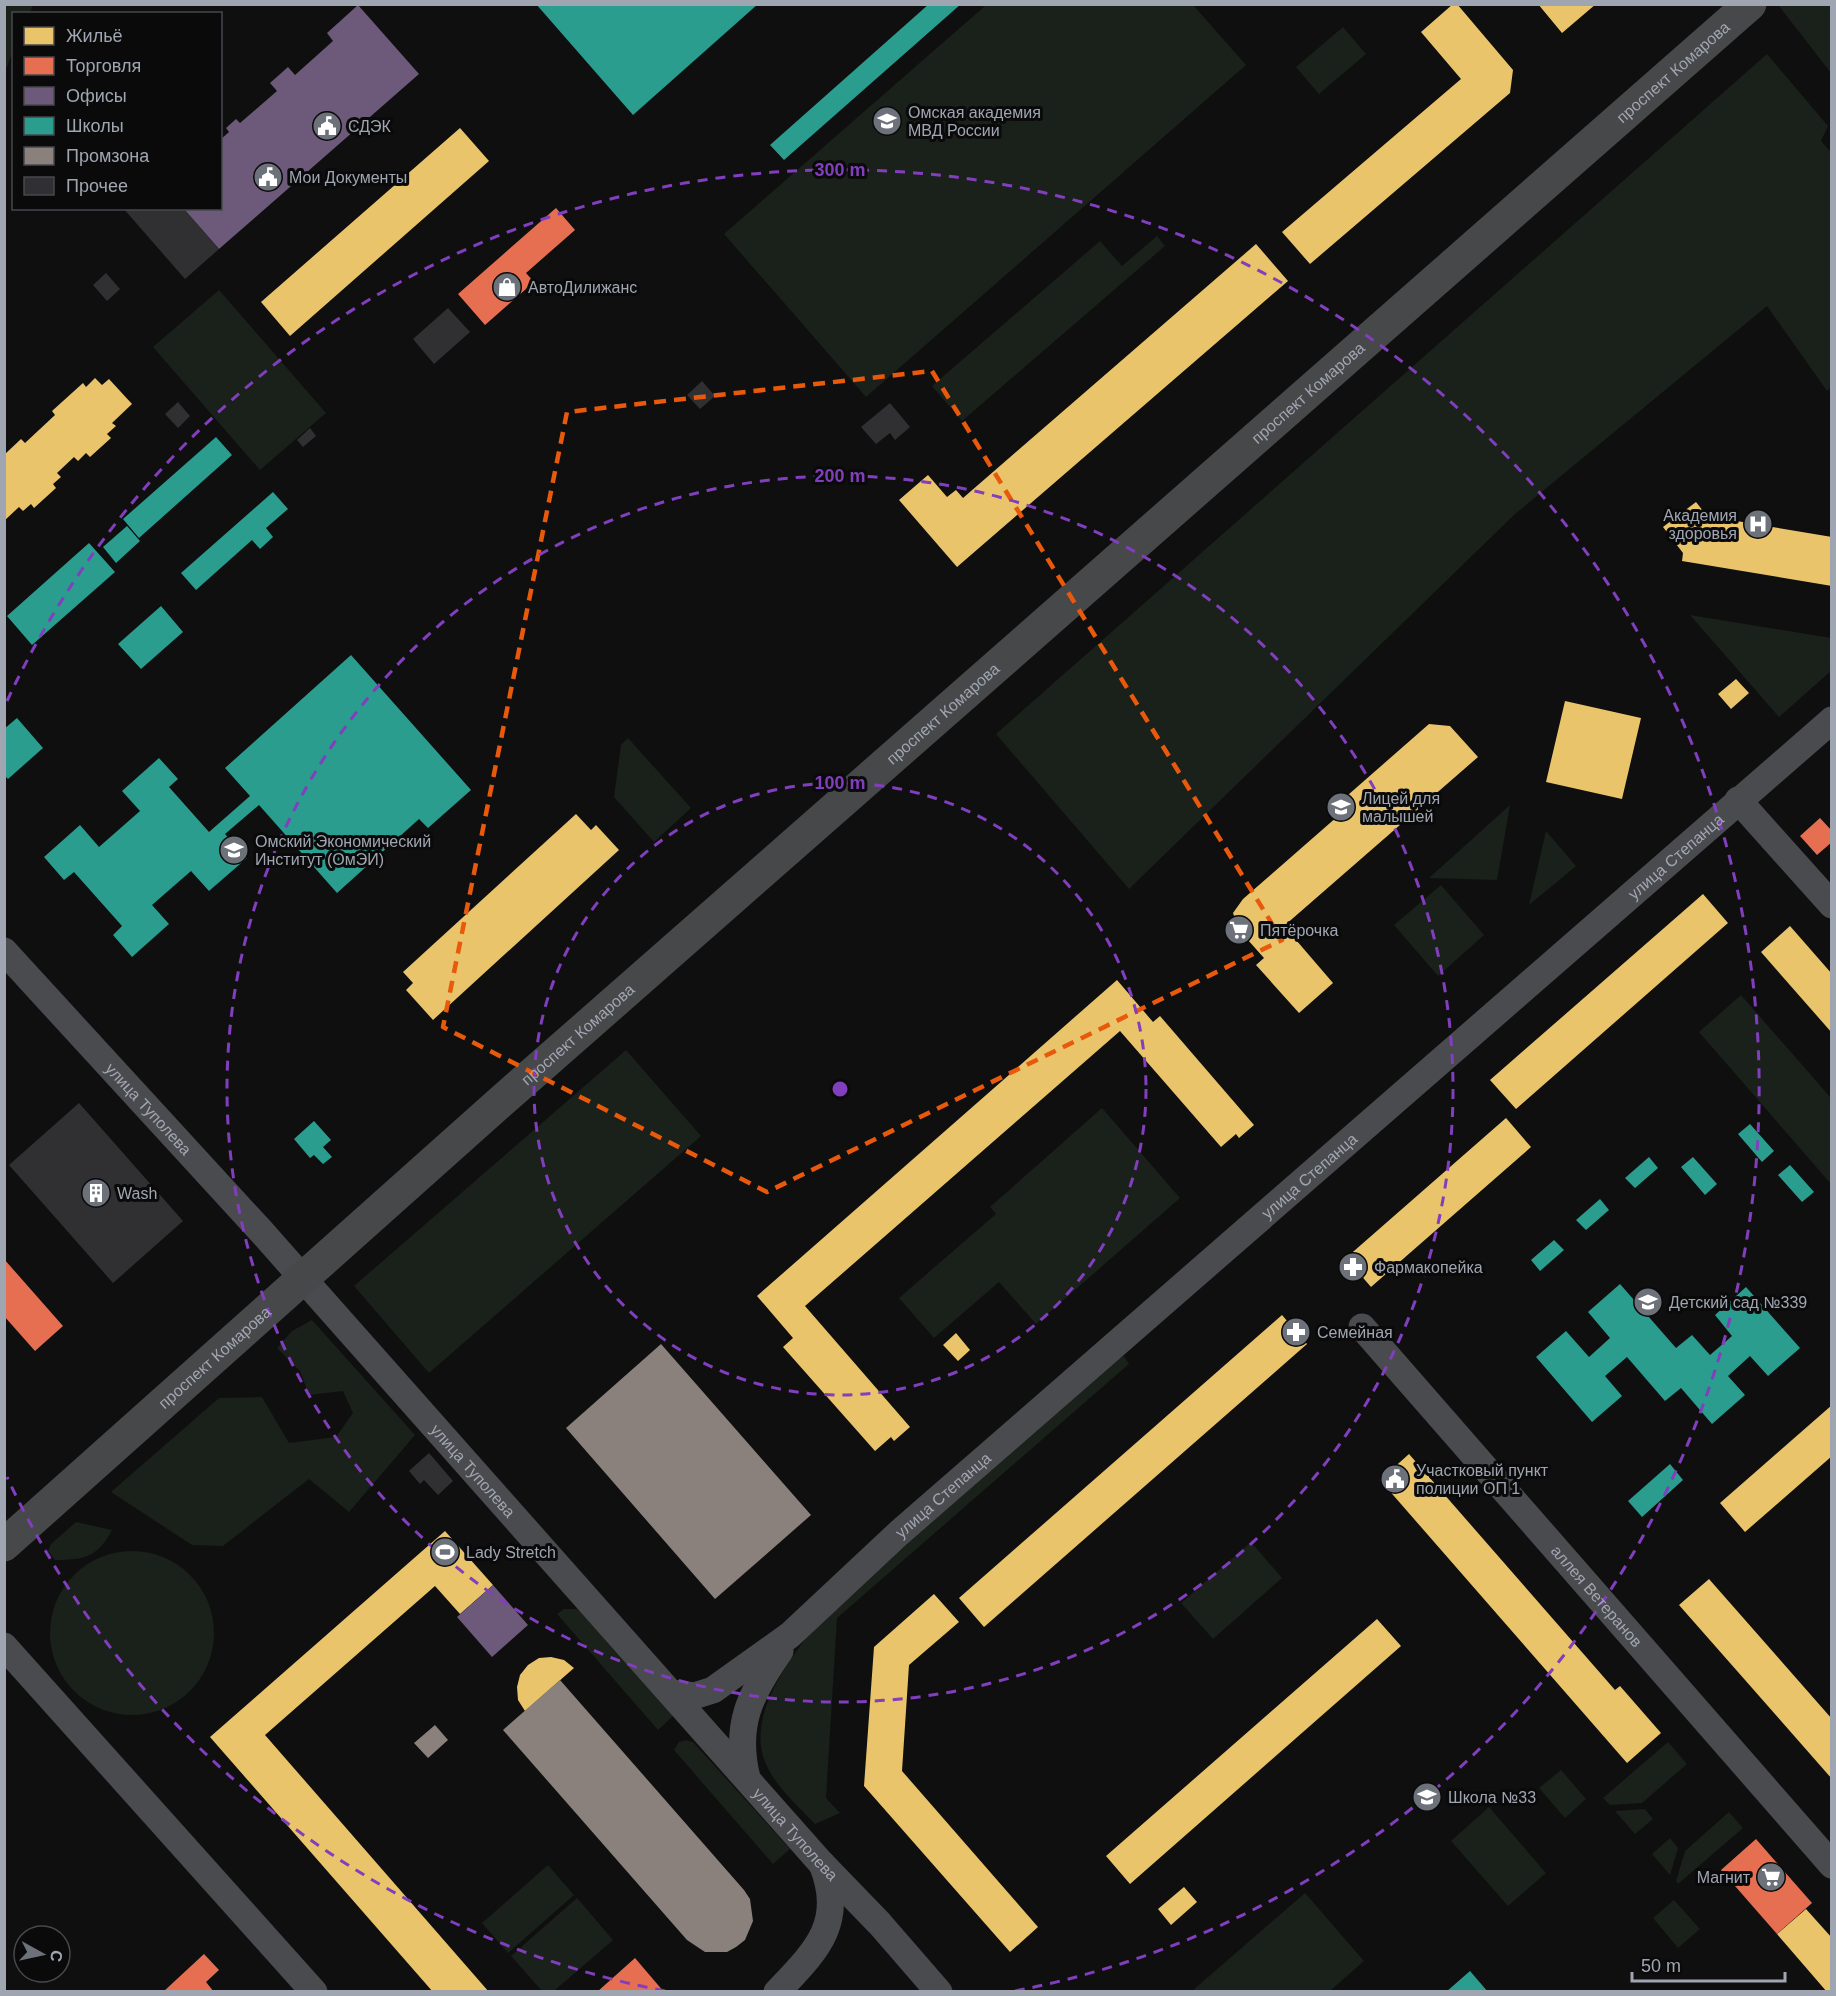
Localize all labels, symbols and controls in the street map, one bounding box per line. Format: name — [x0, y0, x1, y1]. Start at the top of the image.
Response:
legend — [12, 12, 222, 210]
street label: проспект Комарова — [1613, 18, 1733, 126]
text: Жильё — [66, 26, 123, 46]
text: Торговля — [66, 56, 141, 76]
text: Офисы — [66, 86, 127, 106]
place label: Омская академия МВД России — [908, 104, 1041, 139]
school or university icon: Омская академия МВД России — [871, 105, 903, 137]
public building icon: СДЭК — [311, 110, 343, 142]
text: Школы — [66, 116, 124, 136]
place label: СДЭК — [348, 118, 392, 135]
text: Промзона — [66, 146, 150, 166]
text: 300 m — [814, 160, 866, 180]
public building icon: Мои Документы — [252, 161, 284, 193]
place label: Мои Документы — [289, 169, 407, 186]
text: Прочее — [66, 176, 128, 196]
shop icon: АвтоДилижанс — [491, 271, 523, 303]
place label: АвтоДилижанс — [528, 279, 637, 296]
street label: проспект Комарова — [1248, 339, 1368, 447]
text: 200 m — [814, 466, 866, 486]
place label: Академия здоровья — [1663, 507, 1737, 542]
hospital icon: Академия здоровья — [1742, 508, 1774, 540]
street label: проспект Комарова — [883, 659, 1002, 767]
text: 100 m — [814, 773, 866, 793]
place label: Лицей для малышей — [1362, 790, 1440, 825]
school or university icon: Лицей для малышей — [1325, 791, 1357, 823]
street label: улица Степанца — [1624, 810, 1727, 902]
place label: Омский Экономический Институт (ОмЭИ) — [255, 833, 431, 868]
school or university icon: Омский Экономический Институт (ОмЭИ) — [218, 834, 250, 866]
supermarket icon: Пятёрочка — [1223, 914, 1255, 946]
place label: Пятёрочка — [1260, 922, 1339, 939]
street label: проспект Комарова — [518, 980, 637, 1088]
street label: улица Туполева — [103, 1059, 195, 1158]
centre of rings — [830, 1079, 850, 1099]
street label: улица Степанца — [1258, 1130, 1360, 1222]
building icon: Wash — [80, 1177, 112, 1209]
place label: Wash — [117, 1185, 157, 1202]
pharmacy icon: Фармакопейка — [1337, 1251, 1369, 1283]
place label: Фармакопейка — [1374, 1259, 1483, 1276]
school or university icon: Детский сад №339 — [1632, 1286, 1664, 1318]
place label: Детский сад №339 — [1669, 1294, 1807, 1311]
street label: проспект Комарова — [155, 1303, 274, 1412]
pharmacy icon: Семейная — [1280, 1316, 1312, 1348]
place label: Семейная — [1317, 1324, 1393, 1341]
street label: улица Туполева — [428, 1421, 519, 1520]
street label: улица Степанца — [892, 1449, 994, 1541]
place label: Участковый пункт полиции ОП 1 — [1416, 1462, 1549, 1497]
public building icon: Участковый пункт полиции ОП 1 — [1379, 1463, 1411, 1495]
sports icon: Lady Stretch — [429, 1536, 461, 1568]
street label: аллея Ветеранов — [1548, 1542, 1646, 1650]
place label: Lady Stretch — [466, 1544, 556, 1561]
school or university icon: Школа №33 — [1411, 1781, 1443, 1813]
street label: улица Туполева — [750, 1784, 841, 1884]
place label: Школа №33 — [1448, 1789, 1536, 1806]
supermarket icon: Магнит — [1755, 1861, 1787, 1893]
place label: Магнит — [1697, 1869, 1751, 1886]
north arrow — [12, 1924, 72, 1984]
scale bar — [1632, 1945, 1785, 1983]
text: С — [47, 1949, 66, 1963]
text: 50 m — [1641, 1956, 1681, 1976]

